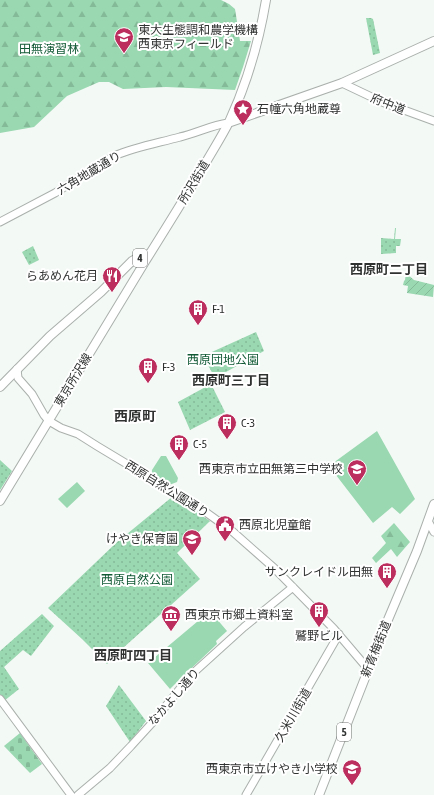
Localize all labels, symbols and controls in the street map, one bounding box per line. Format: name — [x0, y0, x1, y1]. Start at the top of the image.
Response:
place label: 東大生態調和農学機構 西東京フィールド — [138, 23, 258, 51]
school or university icon: 東大生態調和農学機構 西東京フィールド — [113, 26, 135, 54]
park label: 田無演習林 — [19, 42, 79, 56]
street label: 府中道 — [369, 91, 407, 117]
place icon: 石幢六角地蔵尊 — [232, 98, 254, 126]
place label: 石幢六角地蔵尊 — [257, 102, 341, 116]
street label: 六角地蔵通り — [55, 148, 123, 198]
street label: 所沢街道 — [176, 158, 212, 206]
road number: 4 — [133, 249, 147, 267]
district label: 西原町二丁目 — [350, 262, 428, 277]
restaurant icon: らあめん花月 — [101, 265, 123, 293]
place label: らあめん花月 — [26, 269, 98, 283]
building icon: F-1 — [187, 298, 209, 326]
place label: F-1 — [212, 302, 225, 316]
street label: 東京所沢線 — [52, 351, 94, 409]
park label: 西原団地公園 — [187, 353, 259, 367]
building icon: F-3 — [137, 356, 159, 384]
place label: F-3 — [162, 360, 175, 374]
district label: 西原町三丁目 — [192, 373, 270, 388]
district label: 西原町 — [114, 408, 156, 424]
building icon: C-3 — [216, 412, 238, 440]
place label: C-3 — [241, 416, 255, 430]
building icon: C-5 — [168, 433, 190, 461]
place label: C-5 — [193, 437, 207, 451]
street label: 西原自然公園通り — [123, 458, 211, 520]
school or university icon: 西東京市立田無第三中学校 — [346, 458, 368, 486]
place label: 西東京市立田無第三中学校 — [199, 462, 343, 476]
public building icon: 西原北児童館 — [214, 514, 236, 542]
place label: 西原北児童館 — [239, 518, 311, 532]
school or university icon: けやき保育園 — [181, 528, 203, 556]
place label: けやき保育園 — [106, 532, 178, 546]
building icon: サンクレイドル田無 — [376, 561, 398, 589]
place label: サンクレイドル田無 — [265, 565, 373, 579]
park label: 西原自然公園 — [101, 573, 173, 587]
building icon: 鷲野ビル — [308, 600, 330, 628]
museum icon: 西東京市郷土資料室 — [160, 604, 182, 632]
place label: 西東京市郷土資料室 — [185, 608, 293, 622]
street label: 新青梅街道 — [358, 619, 394, 679]
place label: 鷲野ビル — [295, 629, 343, 643]
district label: 西原町四丁目 — [94, 648, 172, 663]
street label: なかよし通り — [145, 665, 203, 729]
street label: 久米川街道 — [272, 686, 314, 744]
road number: 5 — [337, 723, 351, 741]
school or university icon: 西東京市立けやき小学校 — [341, 758, 363, 786]
place label: 西東京市立けやき小学校 — [206, 762, 338, 776]

